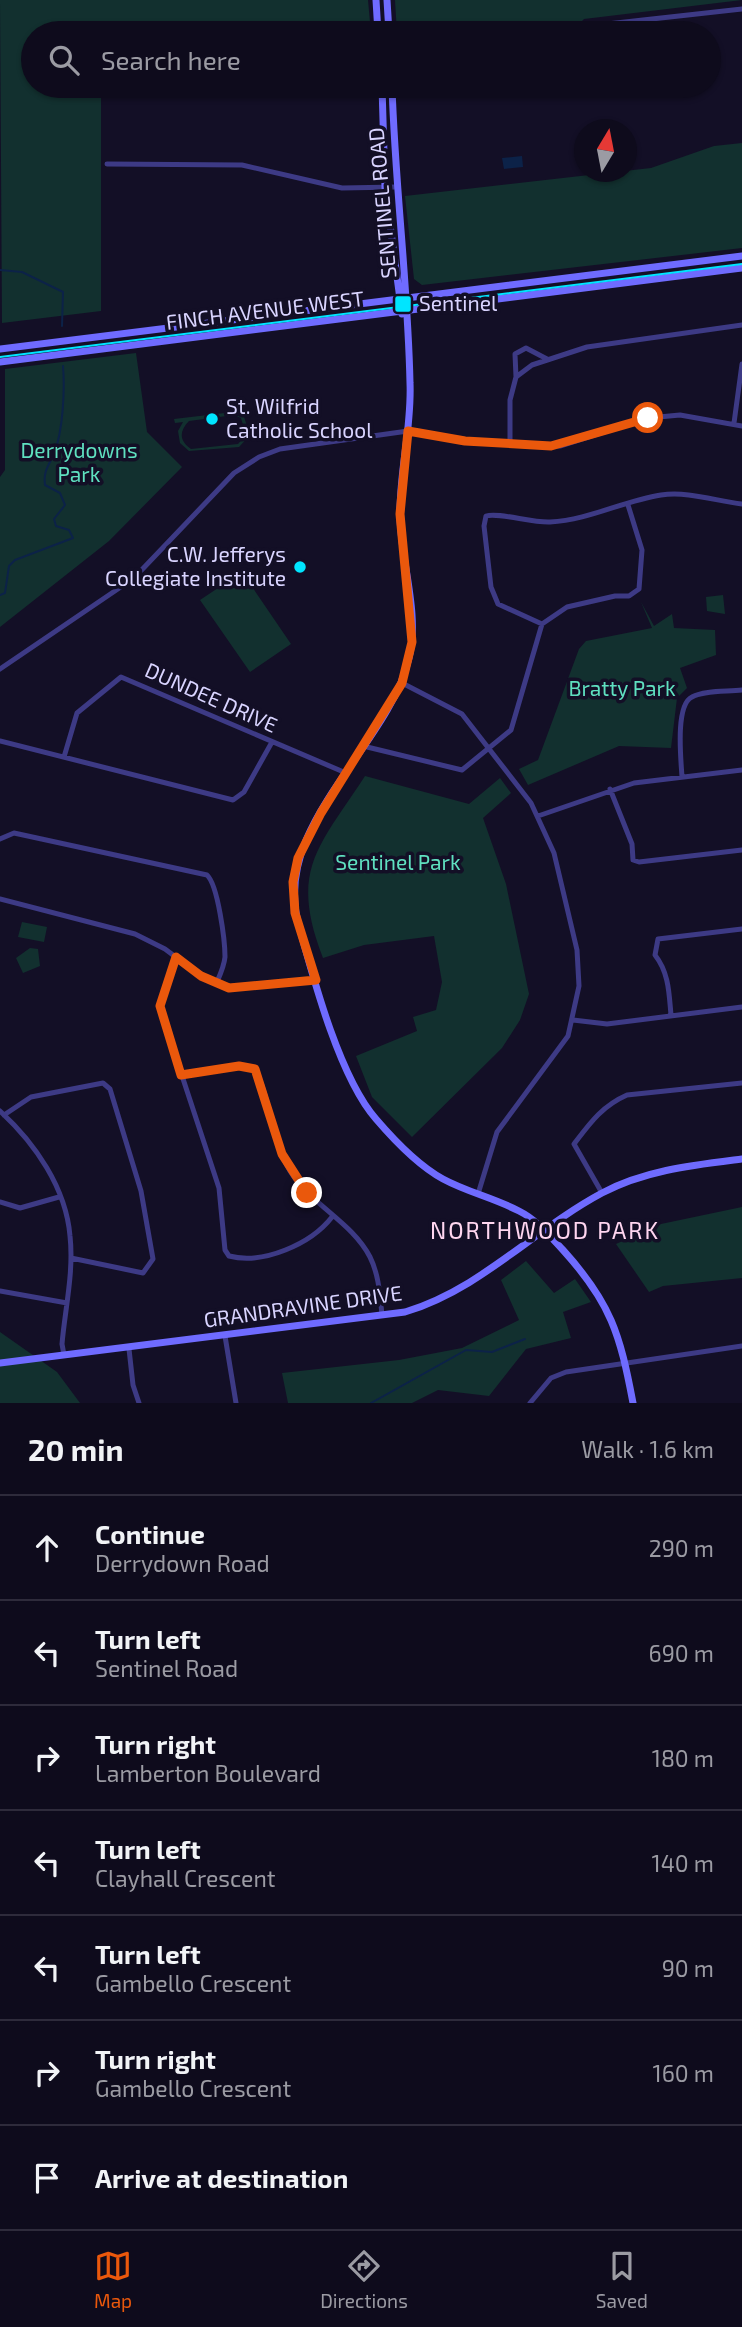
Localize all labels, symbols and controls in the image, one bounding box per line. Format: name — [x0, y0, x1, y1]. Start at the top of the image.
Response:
search box — [21, 21, 721, 98]
icon: search — [45, 41, 83, 79]
text: Search here — [101, 44, 241, 75]
north arrow — [574, 119, 637, 182]
street label: SENTINEL ROAD — [362, 127, 401, 280]
street label: FINCH AVENUE WEST — [164, 285, 365, 334]
place label: Sentinel — [419, 290, 498, 315]
marker: Sentinel — [393, 294, 413, 314]
place label: St. Wilfrid Catholic School — [226, 393, 373, 442]
route start — [632, 402, 663, 433]
marker: St. Wilfrid Catholic School — [204, 411, 220, 427]
park label: Derrydowns Park — [20, 437, 138, 486]
place label: C.W. Jefferys Collegiate Institute — [105, 541, 286, 590]
marker: C.W. Jefferys Collegiate Institute — [292, 559, 308, 575]
street label: DUNDEE DRIVE — [142, 656, 281, 737]
park label: Bratty Park — [568, 675, 676, 700]
park label: Sentinel Park — [335, 849, 461, 874]
route end — [291, 1177, 322, 1208]
district label: NORTHWOOD PARK — [430, 1216, 660, 1244]
street label: GRANDRAVINE DRIVE — [202, 1279, 403, 1332]
text: 20 min — [28, 1431, 124, 1467]
text: Walk · 1.6 km — [581, 1435, 714, 1463]
text: Continue — [95, 1518, 205, 1549]
icon: ahead — [28, 1529, 66, 1567]
text: 290 m — [649, 1534, 714, 1562]
text: Derrydown Road — [95, 1549, 270, 1577]
text: Turn left — [95, 1623, 201, 1654]
icon: left — [28, 1634, 66, 1672]
text: 690 m — [649, 1639, 714, 1667]
text: Sentinel Road — [95, 1654, 238, 1682]
text: Turn right — [95, 1728, 216, 1759]
icon: right — [28, 1739, 66, 1777]
text: 180 m — [652, 1744, 714, 1772]
text: Lamberton Boulevard — [95, 1759, 321, 1787]
text: Turn left — [95, 1833, 201, 1864]
icon: left — [28, 1844, 66, 1882]
text: 140 m — [652, 1849, 714, 1877]
text: Clayhall Crescent — [95, 1864, 276, 1892]
text: Turn left — [95, 1938, 201, 1969]
icon: left — [28, 1949, 66, 1987]
text: 90 m — [662, 1954, 714, 1982]
text: Gambello Crescent — [95, 1969, 291, 1997]
text: Turn right — [95, 2043, 216, 2074]
icon: right — [28, 2054, 66, 2092]
text: 160 m — [653, 2059, 714, 2087]
text: Gambello Crescent — [95, 2074, 291, 2102]
icon: arrive — [28, 2159, 66, 2197]
text: Arrive at destination — [95, 2162, 348, 2193]
tab: Map — [94, 2247, 132, 2312]
tab: Directions — [320, 2247, 408, 2312]
tab: Saved — [596, 2247, 648, 2312]

